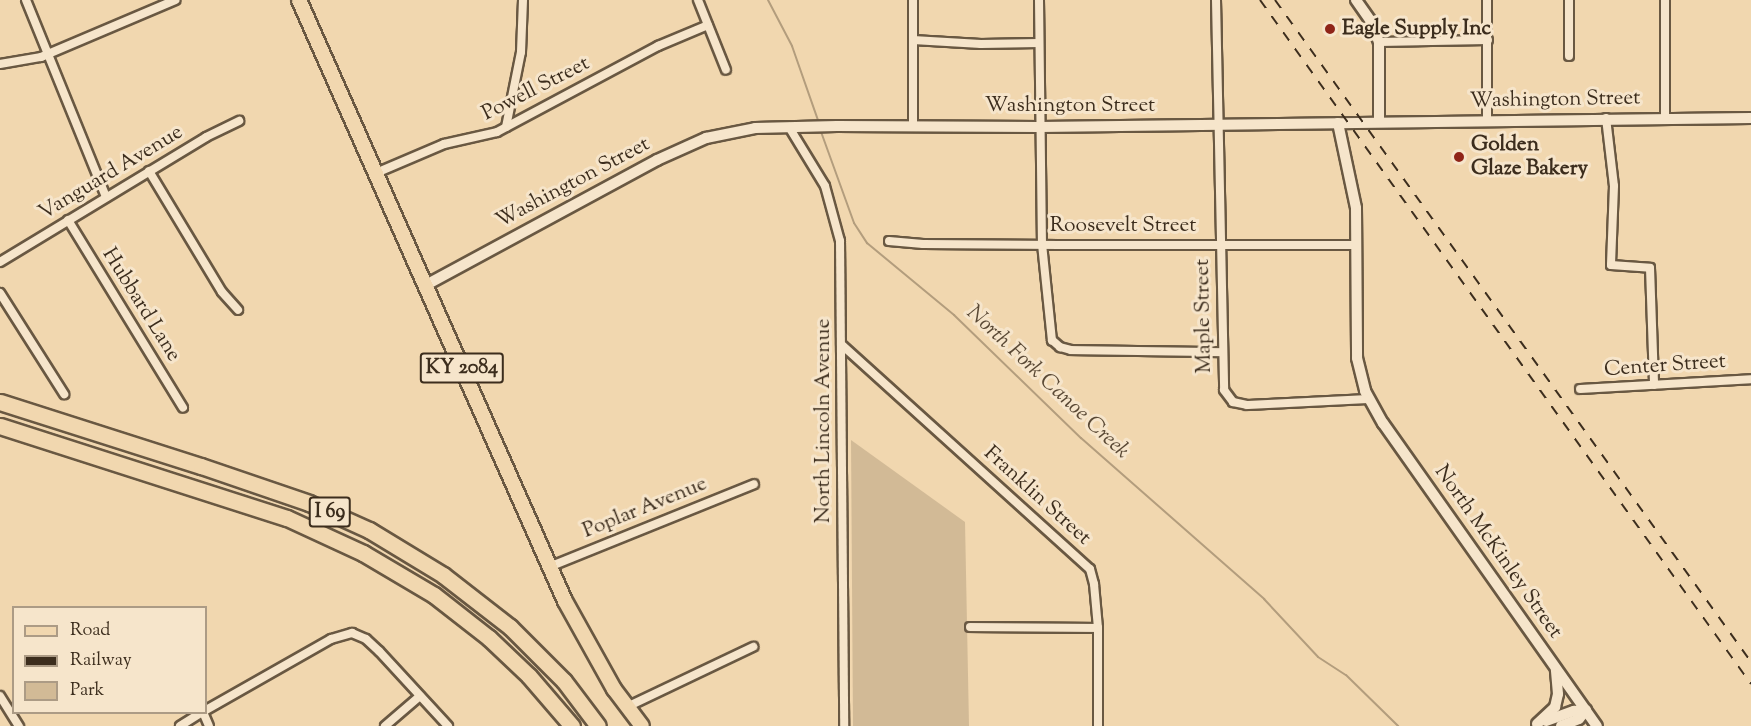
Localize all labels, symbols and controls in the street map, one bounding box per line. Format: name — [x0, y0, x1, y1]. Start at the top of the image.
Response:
place label: Eagle Supply Inc — [1342, 16, 1491, 42]
marker: Eagle Supply Inc — [1323, 22, 1337, 36]
street label: Powell Street — [478, 51, 594, 127]
street label: Washington Street — [1470, 86, 1640, 114]
street label: Washington Street — [985, 93, 1155, 119]
street label: Vanguard Avenue — [34, 120, 188, 226]
street label: Washington Street — [492, 132, 654, 234]
place label: Golden Glaze Bakery — [1471, 132, 1588, 182]
marker: Golden Glaze Bakery — [1452, 150, 1466, 164]
street label: Roosevelt Street — [1050, 213, 1196, 239]
street label: Hubbard Lane — [96, 244, 186, 366]
street label: Maple Street — [1190, 259, 1218, 373]
water label: North Fork Canoe Creek — [960, 301, 1134, 465]
street label: North Lincoln Avenue — [811, 319, 837, 523]
street label: Center Street — [1603, 349, 1727, 383]
road number: KY 2084 — [418, 351, 506, 385]
street label: Franklin Street — [978, 441, 1096, 551]
street label: North McKinley Street — [1429, 460, 1567, 644]
street label: Poplar Avenue — [579, 472, 711, 544]
road number: I 69 — [308, 495, 352, 529]
legend — [12, 606, 207, 714]
text: Road — [70, 618, 110, 644]
text: Railway — [70, 648, 132, 674]
text: Park — [70, 678, 104, 704]

